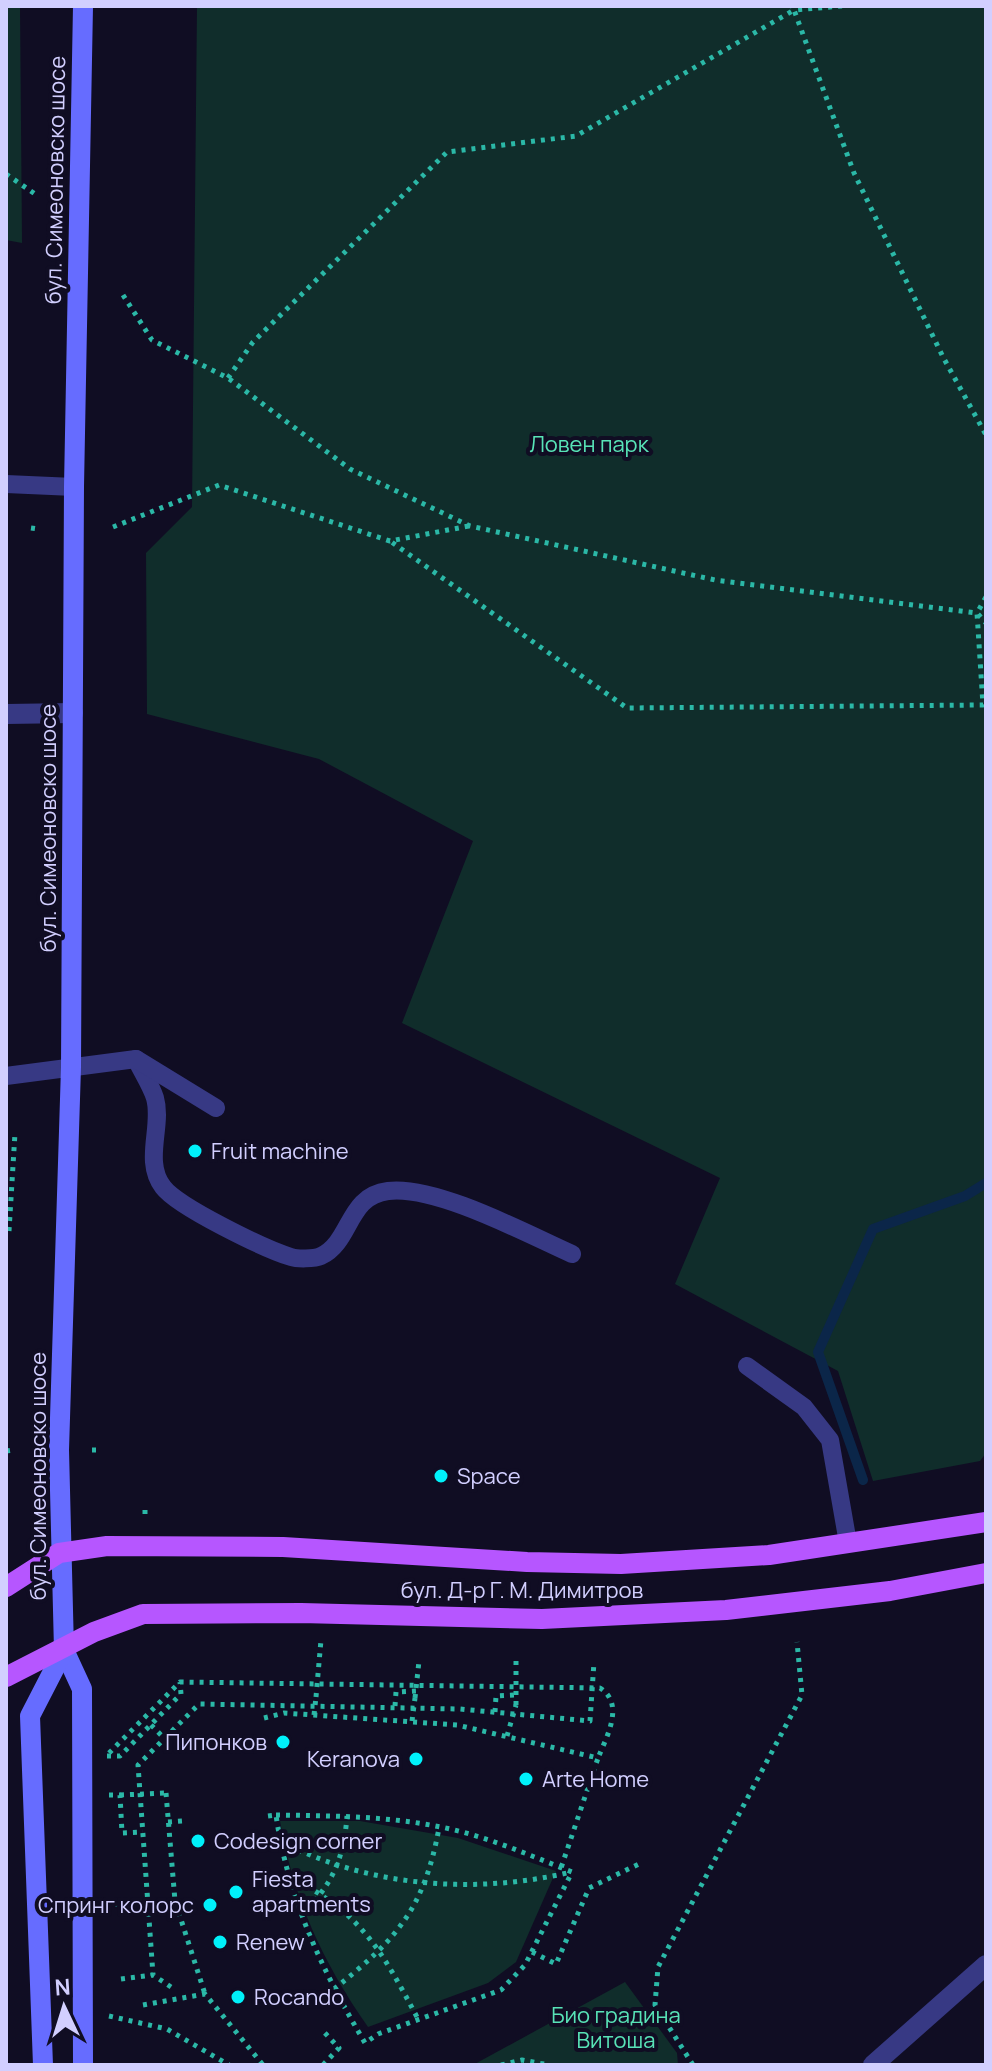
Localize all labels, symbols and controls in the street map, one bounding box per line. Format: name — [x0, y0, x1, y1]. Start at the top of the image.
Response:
street label: бул. Симеоновско шосе — [38, 55, 72, 304]
park label: Ловен парк — [529, 429, 650, 459]
street label: бул. Симеоновско шосе — [33, 704, 63, 952]
place label: Fruit machine — [211, 1136, 349, 1166]
marker: Fruit machine — [186, 1142, 204, 1160]
street label: бул. Симеоновско шосе — [23, 1352, 53, 1600]
place label: Space — [457, 1461, 521, 1491]
marker: Space — [432, 1467, 450, 1485]
street label: бул. Д-р Г. М. Димитров — [401, 1575, 643, 1605]
place label: Пипонков — [165, 1727, 267, 1757]
marker: Пипонков — [274, 1733, 292, 1751]
place label: Keranova — [307, 1744, 400, 1774]
marker: Keranova — [407, 1750, 425, 1768]
place label: Arte Home — [542, 1764, 649, 1794]
marker: Arte Home — [517, 1770, 535, 1788]
place label: Codesign corner — [214, 1826, 382, 1856]
marker: Codesign corner — [189, 1832, 207, 1850]
place label: Fiesta apartments — [252, 1864, 371, 1919]
marker: Fiesta apartments — [227, 1883, 245, 1901]
place label: Спринг колорс — [38, 1890, 194, 1920]
marker: Спринг колорс — [201, 1896, 219, 1914]
place label: Renew — [236, 1927, 305, 1957]
marker: Renew — [211, 1933, 229, 1951]
north arrow — [24, 1967, 104, 2047]
text: N — [54, 1972, 72, 2003]
place label: Rocando — [254, 1982, 344, 2012]
marker: Rocando — [229, 1988, 247, 2006]
park label: Био градина Витоша — [551, 2000, 681, 2055]

